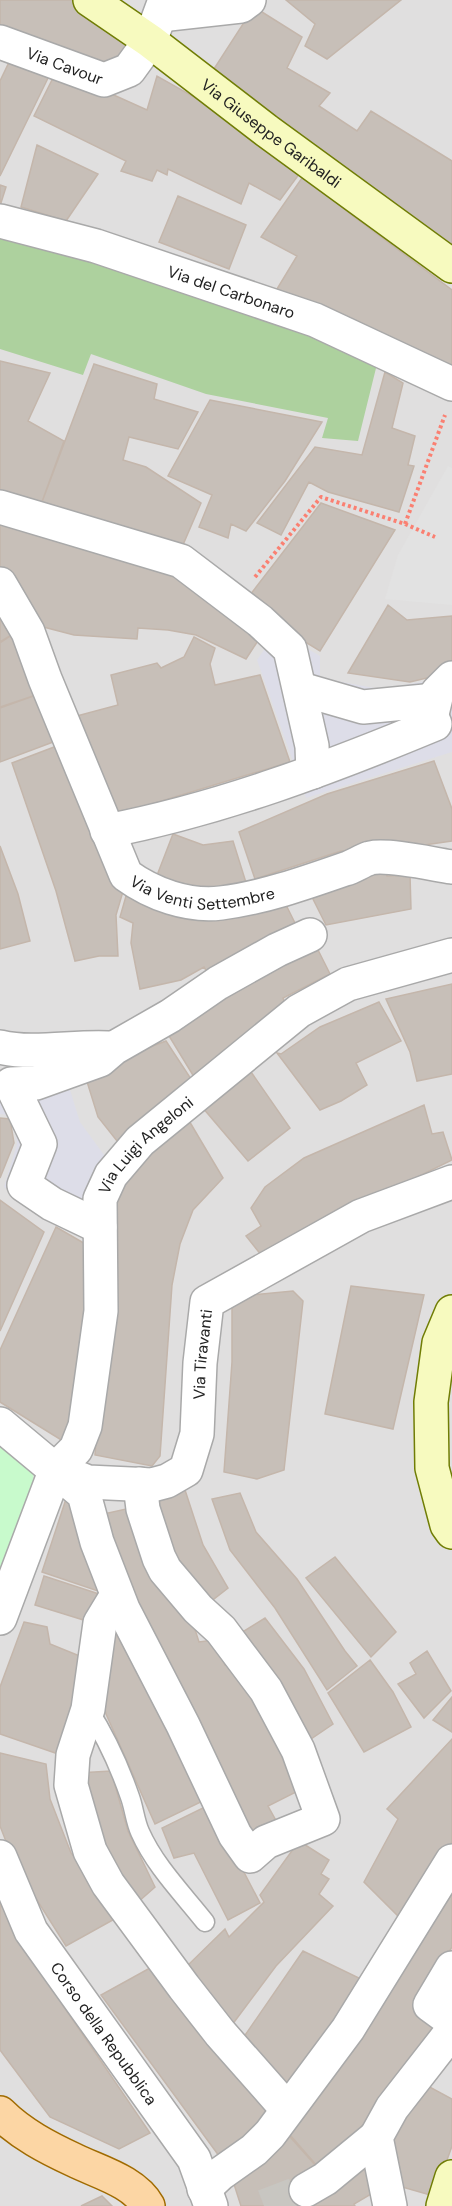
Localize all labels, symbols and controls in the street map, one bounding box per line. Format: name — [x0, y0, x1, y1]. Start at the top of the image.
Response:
street label: Via Cavour — [23, 43, 106, 90]
street label: Via Giuseppe Garibaldi — [197, 74, 345, 193]
street label: Via del Carbonaro — [165, 261, 298, 323]
street label: Via Venti Settembre — [126, 871, 277, 915]
street label: Via Luigi Angeloni — [94, 1092, 198, 1197]
street label: Via Tiravanti — [188, 1308, 217, 1400]
street label: Corso della Repubblica — [46, 1958, 162, 2109]

